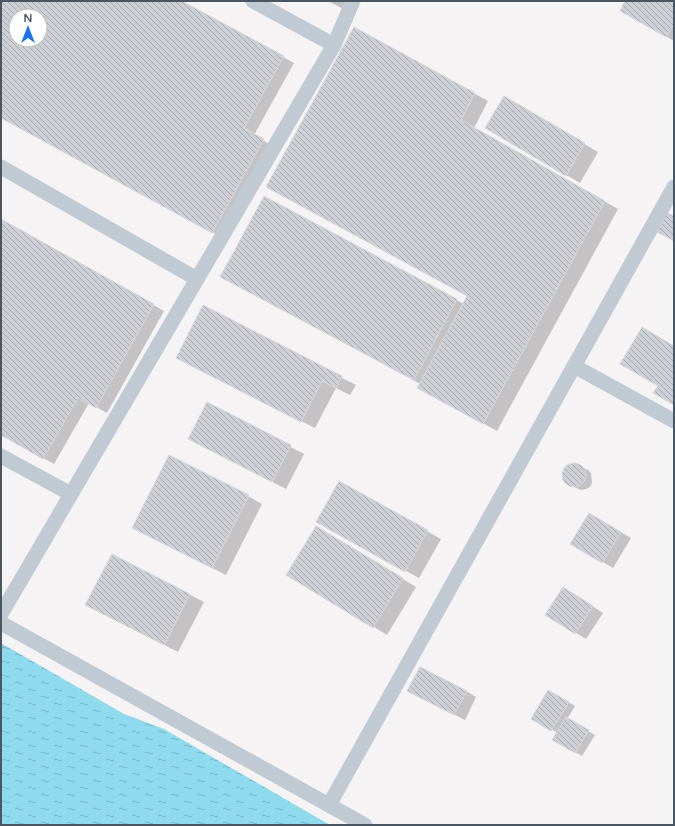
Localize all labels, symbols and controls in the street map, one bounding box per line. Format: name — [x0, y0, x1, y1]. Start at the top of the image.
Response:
north arrow — [8, 8, 48, 48]
text: N — [24, 12, 32, 25]

